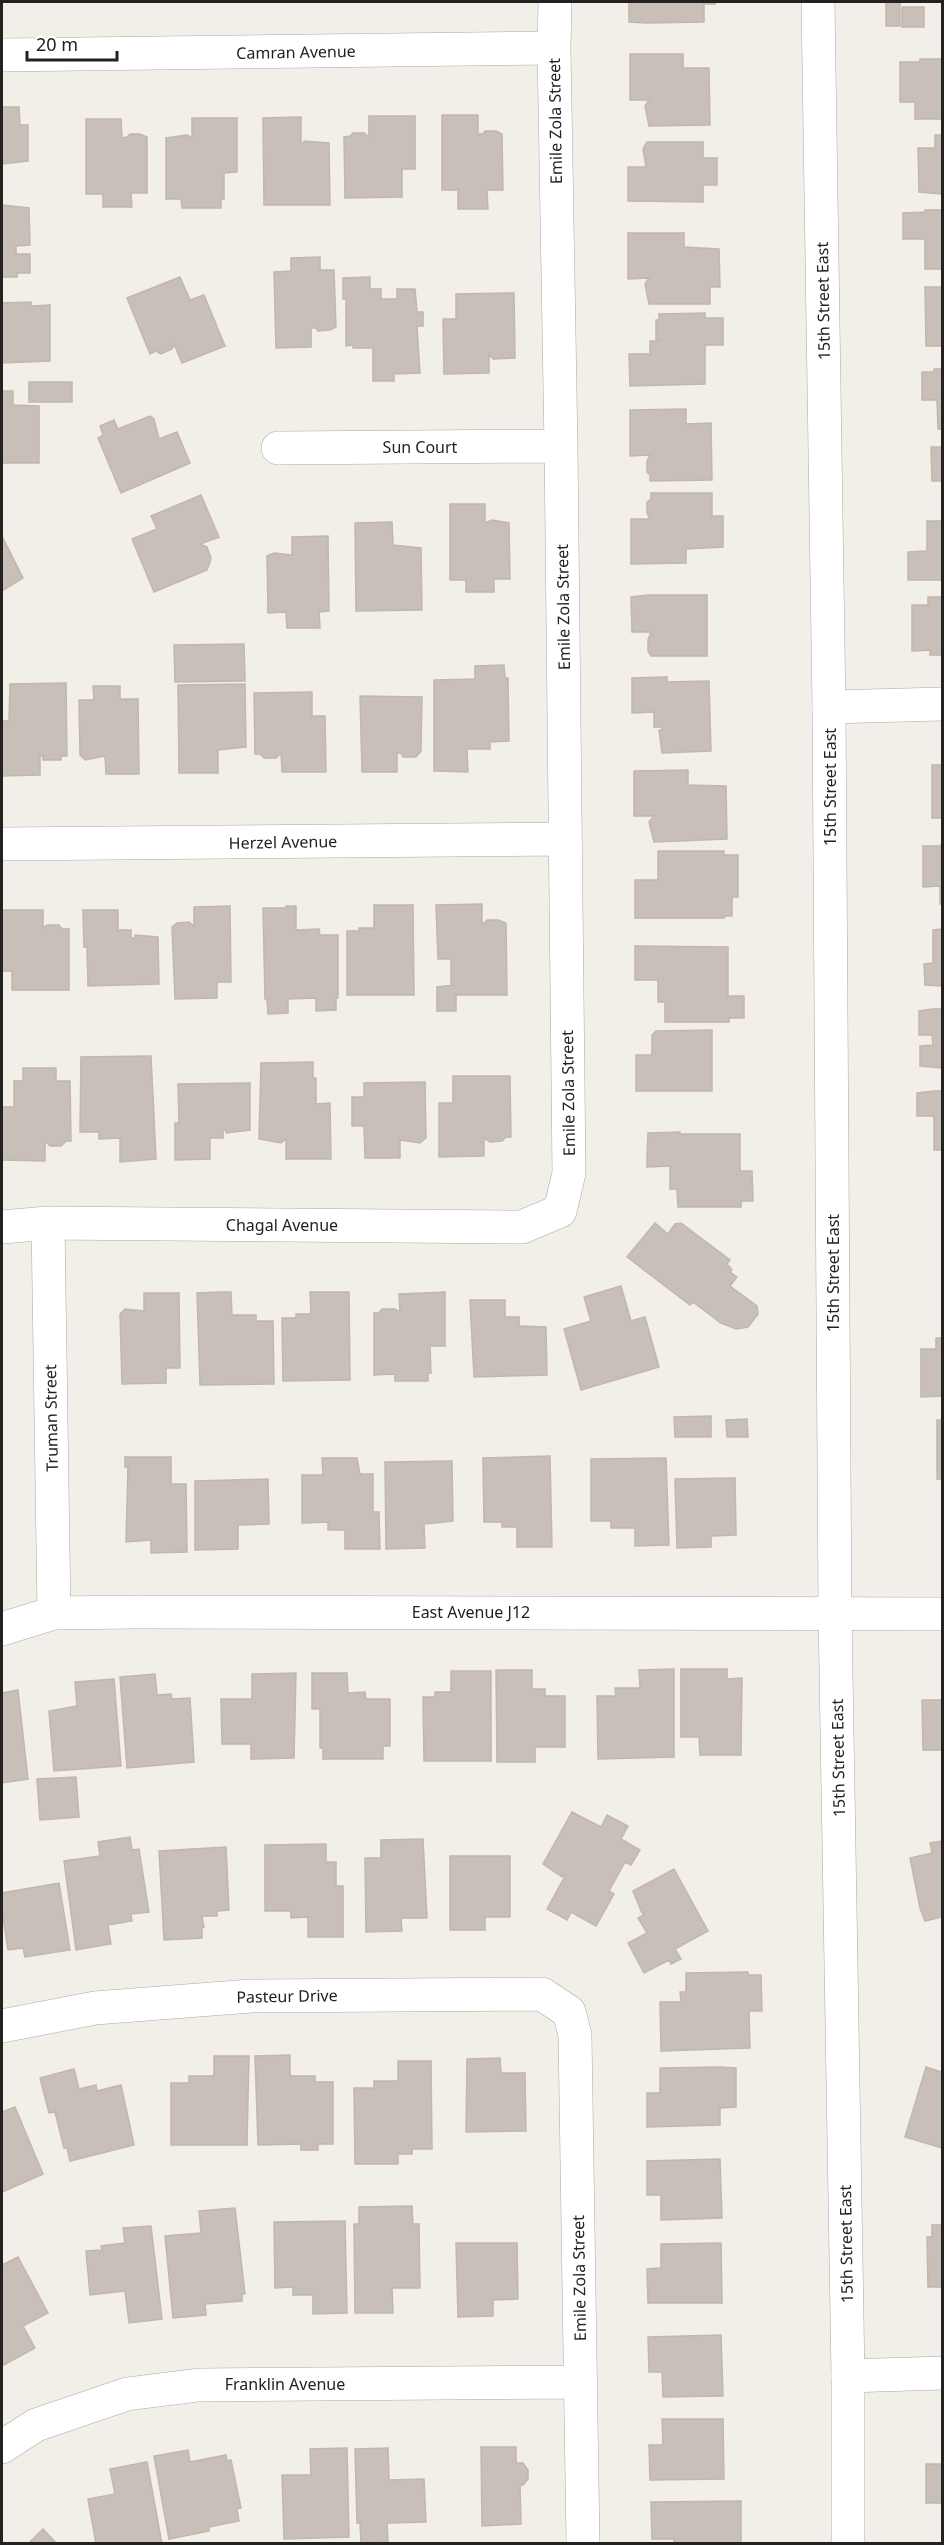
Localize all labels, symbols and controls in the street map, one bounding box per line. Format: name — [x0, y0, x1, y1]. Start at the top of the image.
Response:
scale bar — [27, 24, 117, 62]
text: 20 m — [36, 32, 78, 56]
street label: Camran Avenue — [236, 40, 356, 64]
street label: Emile Zola Street — [543, 58, 567, 184]
street label: 15th Street East — [811, 241, 835, 360]
street label: Sun Court — [383, 436, 458, 458]
street label: Emile Zola Street — [551, 544, 575, 670]
street label: 15th Street East — [819, 728, 841, 846]
street label: Herzel Avenue — [229, 830, 337, 854]
street label: Emile Zola Street — [556, 1030, 580, 1156]
street label: Chagal Avenue — [226, 1214, 338, 1236]
street label: 15th Street East — [822, 1214, 844, 1332]
street label: Truman Street — [39, 1364, 63, 1472]
street label: East Avenue J12 — [412, 1601, 530, 1623]
street label: 15th Street East — [826, 1698, 850, 1817]
street label: Pasteur Drive — [236, 1984, 338, 2008]
street label: 15th Street East — [834, 2184, 858, 2303]
street label: Emile Zola Street — [567, 2215, 591, 2341]
street label: Franklin Avenue — [225, 2373, 345, 2395]

